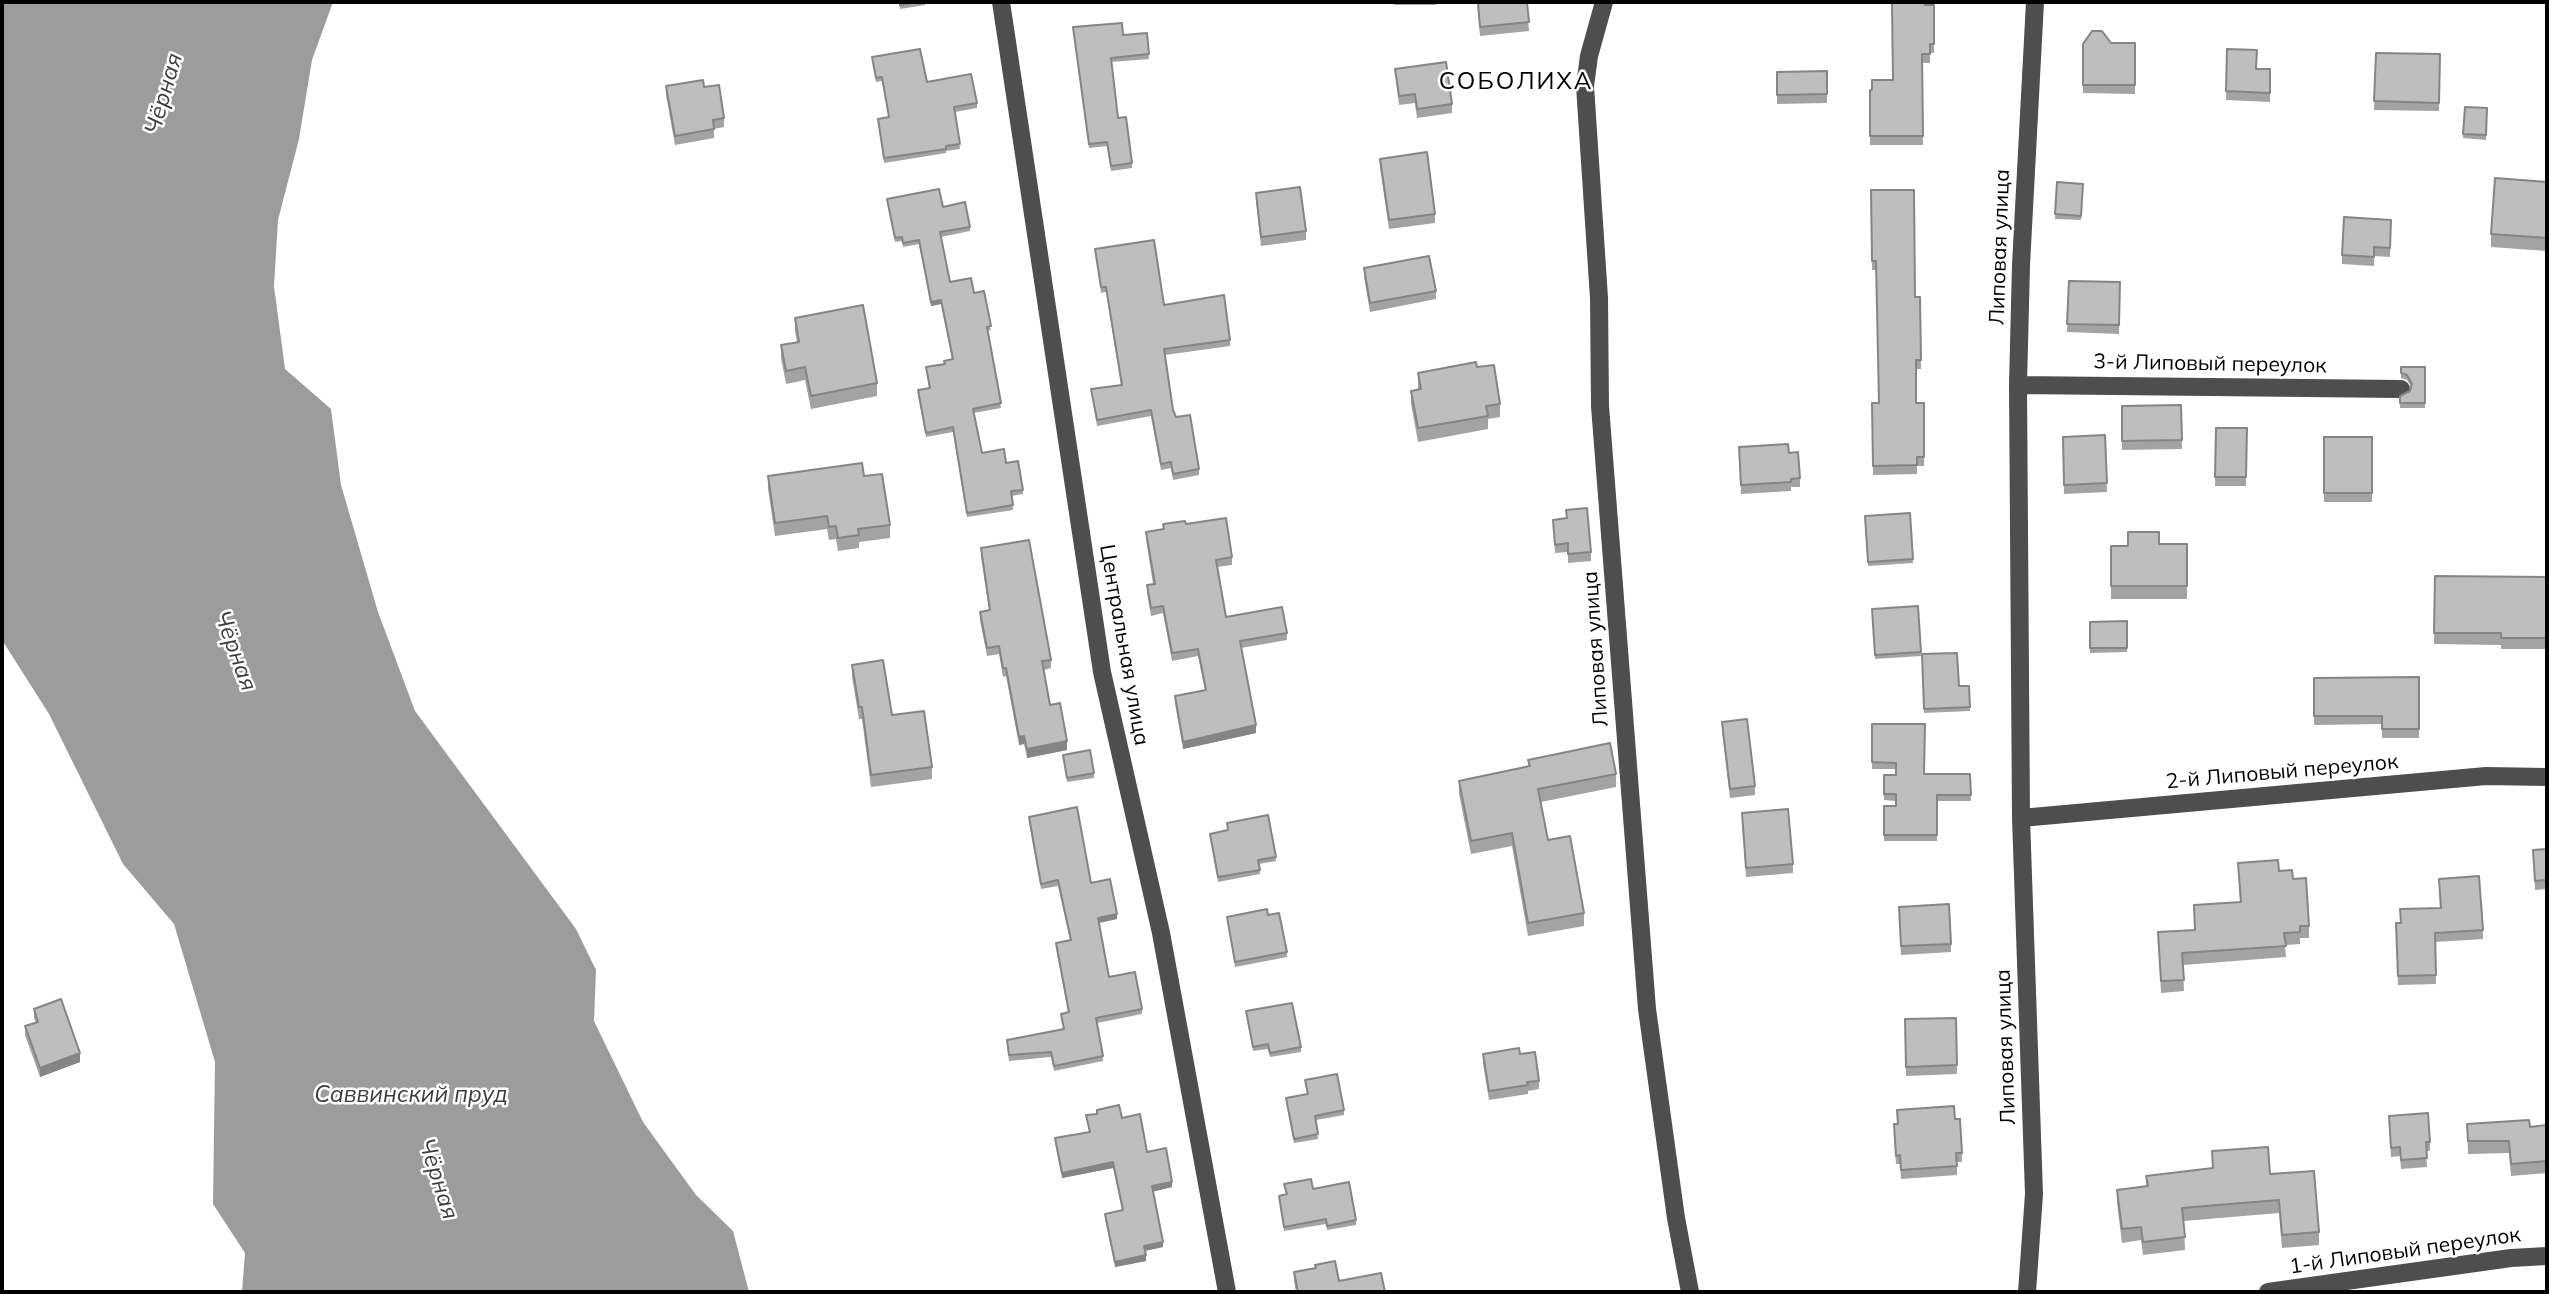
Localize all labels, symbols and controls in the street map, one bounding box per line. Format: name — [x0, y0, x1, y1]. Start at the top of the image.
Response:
water label: Чёрная — [139, 50, 189, 138]
district label: СОБОЛИХА — [1440, 68, 1592, 96]
street label: Липовая улица — [1985, 169, 2015, 325]
street label: 3-й Липовый переулок — [2093, 349, 2327, 379]
street label: Центральная улица — [1094, 543, 1154, 747]
street label: Липовая улица — [1578, 570, 1614, 728]
water label: Чёрная — [208, 607, 262, 695]
street label: 2-й Липовый переулок — [2165, 749, 2399, 795]
street label: Липовая улица — [1991, 969, 2021, 1125]
water label: Саввинский пруд — [314, 1081, 508, 1109]
water label: Чёрная — [412, 1135, 464, 1223]
street label: 1-й Липовый переулок — [2288, 1222, 2522, 1280]

